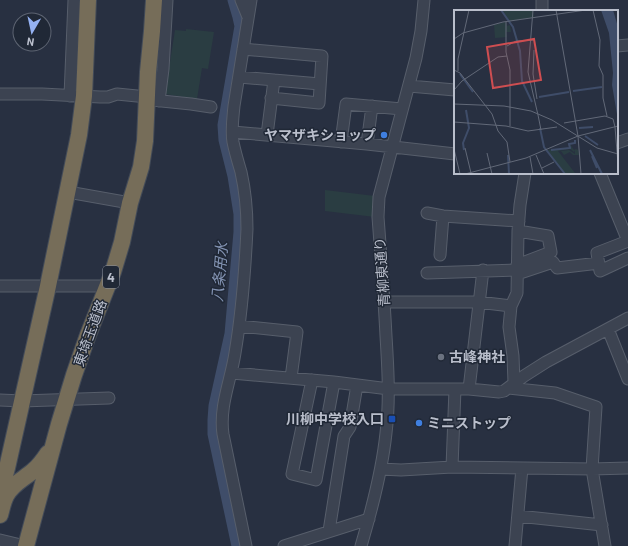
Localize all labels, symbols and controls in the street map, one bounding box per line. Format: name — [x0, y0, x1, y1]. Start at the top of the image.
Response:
inset map — [454, 10, 618, 174]
north arrow — [12, 12, 52, 52]
text: N — [26, 35, 35, 49]
place label: ヤマザキショップ — [264, 126, 376, 143]
marker: ヤマザキショップ — [379, 130, 389, 140]
street label: 青柳東通り — [371, 237, 392, 308]
water label: 八条用水 — [207, 239, 231, 303]
road number: 4 — [103, 266, 119, 288]
street label: 東埼玉道路 — [70, 297, 109, 369]
place label: 古峰神社 — [449, 348, 505, 365]
marker: 古峰神社 — [436, 352, 446, 362]
place label: 川柳中学校入口 — [286, 410, 384, 427]
marker: 川柳中学校入口 — [387, 414, 397, 424]
place label: ミニストップ — [427, 414, 511, 431]
marker: ミニストップ — [414, 418, 424, 428]

